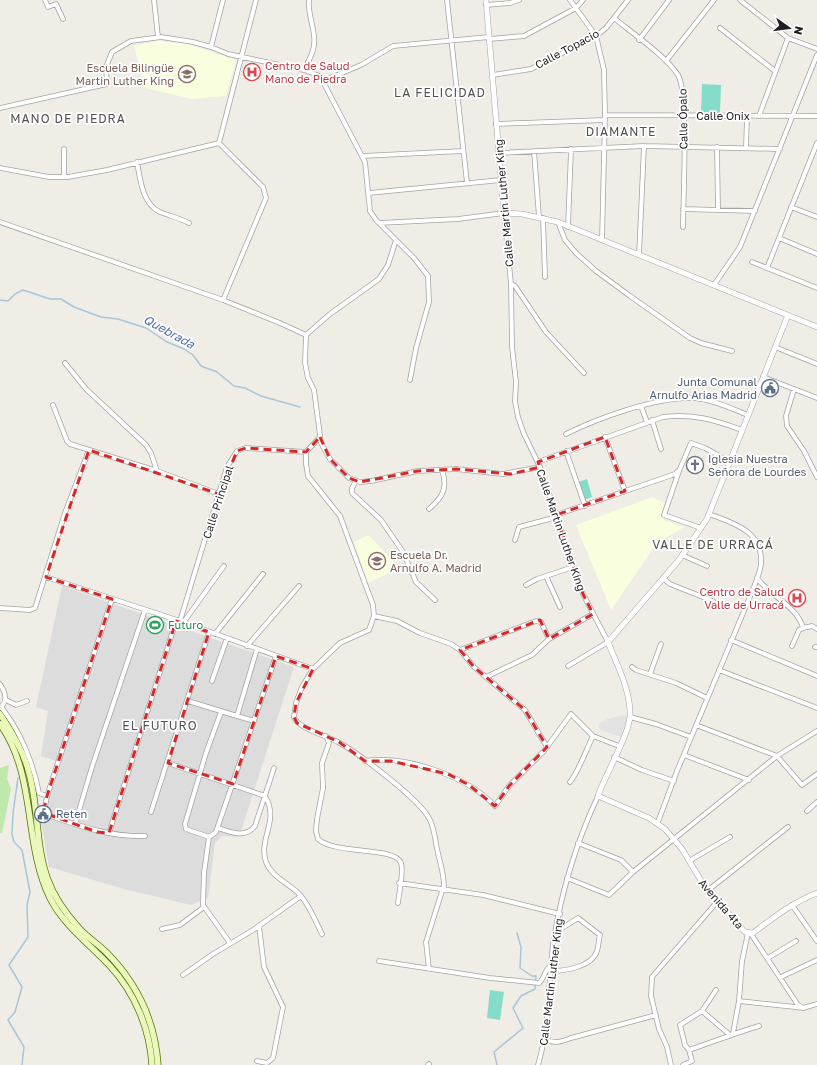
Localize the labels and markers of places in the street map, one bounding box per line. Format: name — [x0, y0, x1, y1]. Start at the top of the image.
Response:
place label: Centro de Salud Mano de Piedra — [265, 59, 350, 85]
place label: Escuela Bilingüe Martin Luther King — [76, 61, 174, 87]
hospital icon: Centro de Salud Mano de Piedra — [242, 62, 262, 82]
school or university icon: Escuela Bilingüe Martin Luther King — [177, 64, 197, 84]
place label: Junta Comunal Arnulfo Arias Madrid — [650, 375, 757, 401]
public building icon: Junta Comunal Arnulfo Arias Madrid — [760, 378, 780, 398]
place label: Iglesia Nuestra Señora de Lourdes — [708, 452, 807, 478]
church icon: Iglesia Nuestra Señora de Lourdes — [685, 455, 705, 475]
place label: Escuela Dr. Arnulfo A. Madrid — [390, 548, 482, 574]
school or university icon: Escuela Dr. Arnulfo A. Madrid — [367, 551, 387, 571]
place label: Centro de Salud Valle de Urracá — [699, 585, 784, 611]
hospital icon: Centro de Salud Valle de Urracá — [787, 588, 807, 608]
sports icon: Futuro — [145, 615, 165, 635]
place label: Futuro — [168, 618, 203, 631]
public building icon: Reten — [33, 804, 53, 824]
place label: Reten — [56, 807, 87, 820]

